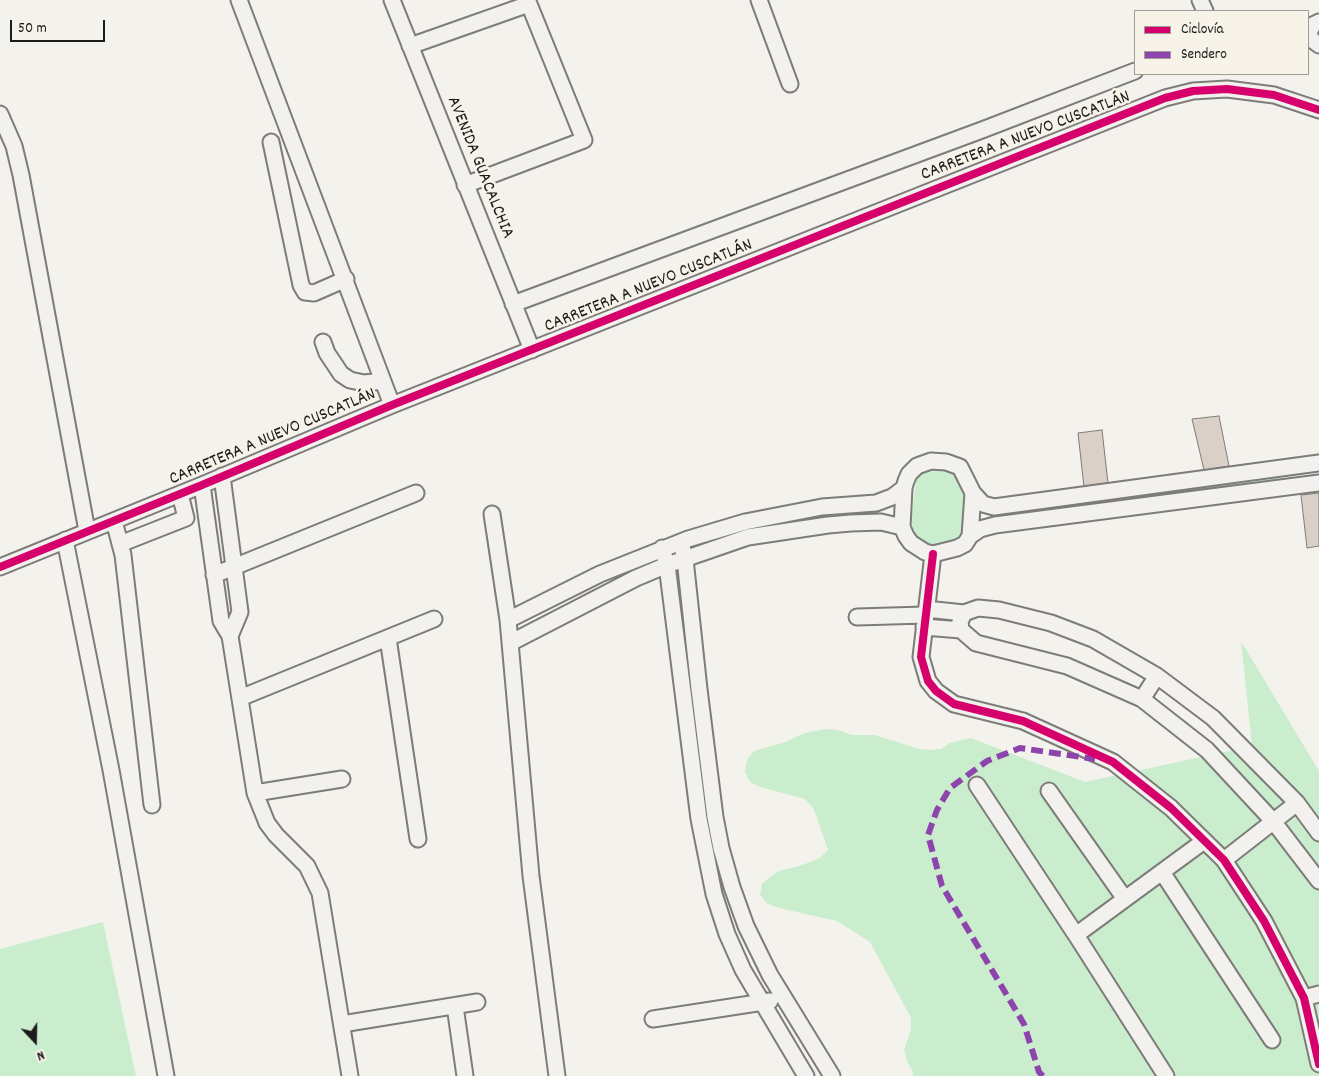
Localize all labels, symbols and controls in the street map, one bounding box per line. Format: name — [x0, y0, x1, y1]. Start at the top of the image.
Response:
scale bar — [12, 10, 108, 42]
legend — [1134, 10, 1309, 75]
text: 50 m — [18, 18, 47, 40]
text: Ciclovía — [1181, 19, 1223, 41]
text: Sendero — [1181, 44, 1227, 66]
street label: CARRETERA A NUEVO CUSCATLÁN — [918, 87, 1134, 187]
street label: AVENIDA GUACALCHIA — [441, 94, 517, 242]
street label: CARRETERA A NUEVO CUSCATLÁN — [542, 235, 756, 339]
street label: CARRETERA A NUEVO CUSCATLÁN — [166, 385, 380, 491]
north arrow — [10, 1016, 60, 1066]
text: N — [34, 1044, 47, 1066]

